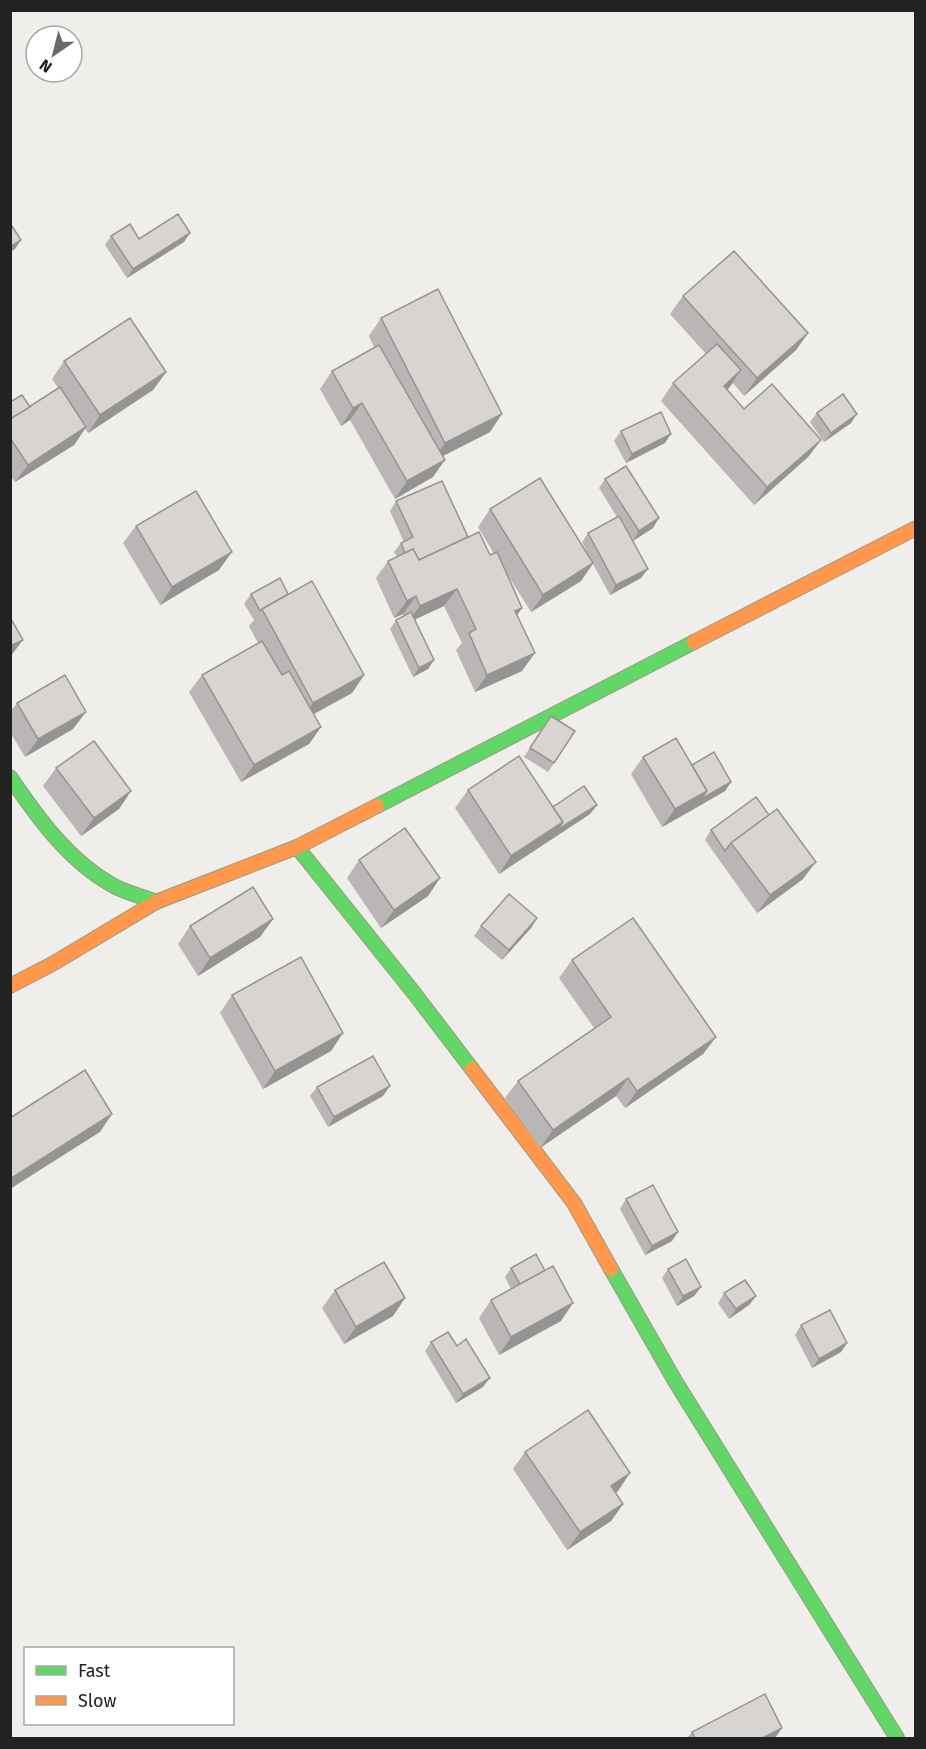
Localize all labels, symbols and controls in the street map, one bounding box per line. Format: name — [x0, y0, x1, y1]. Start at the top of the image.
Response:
north arrow — [24, 24, 84, 84]
text: N — [36, 55, 55, 77]
legend — [24, 1647, 234, 1725]
text: Fast — [78, 1660, 111, 1682]
text: Slow — [78, 1690, 117, 1712]

